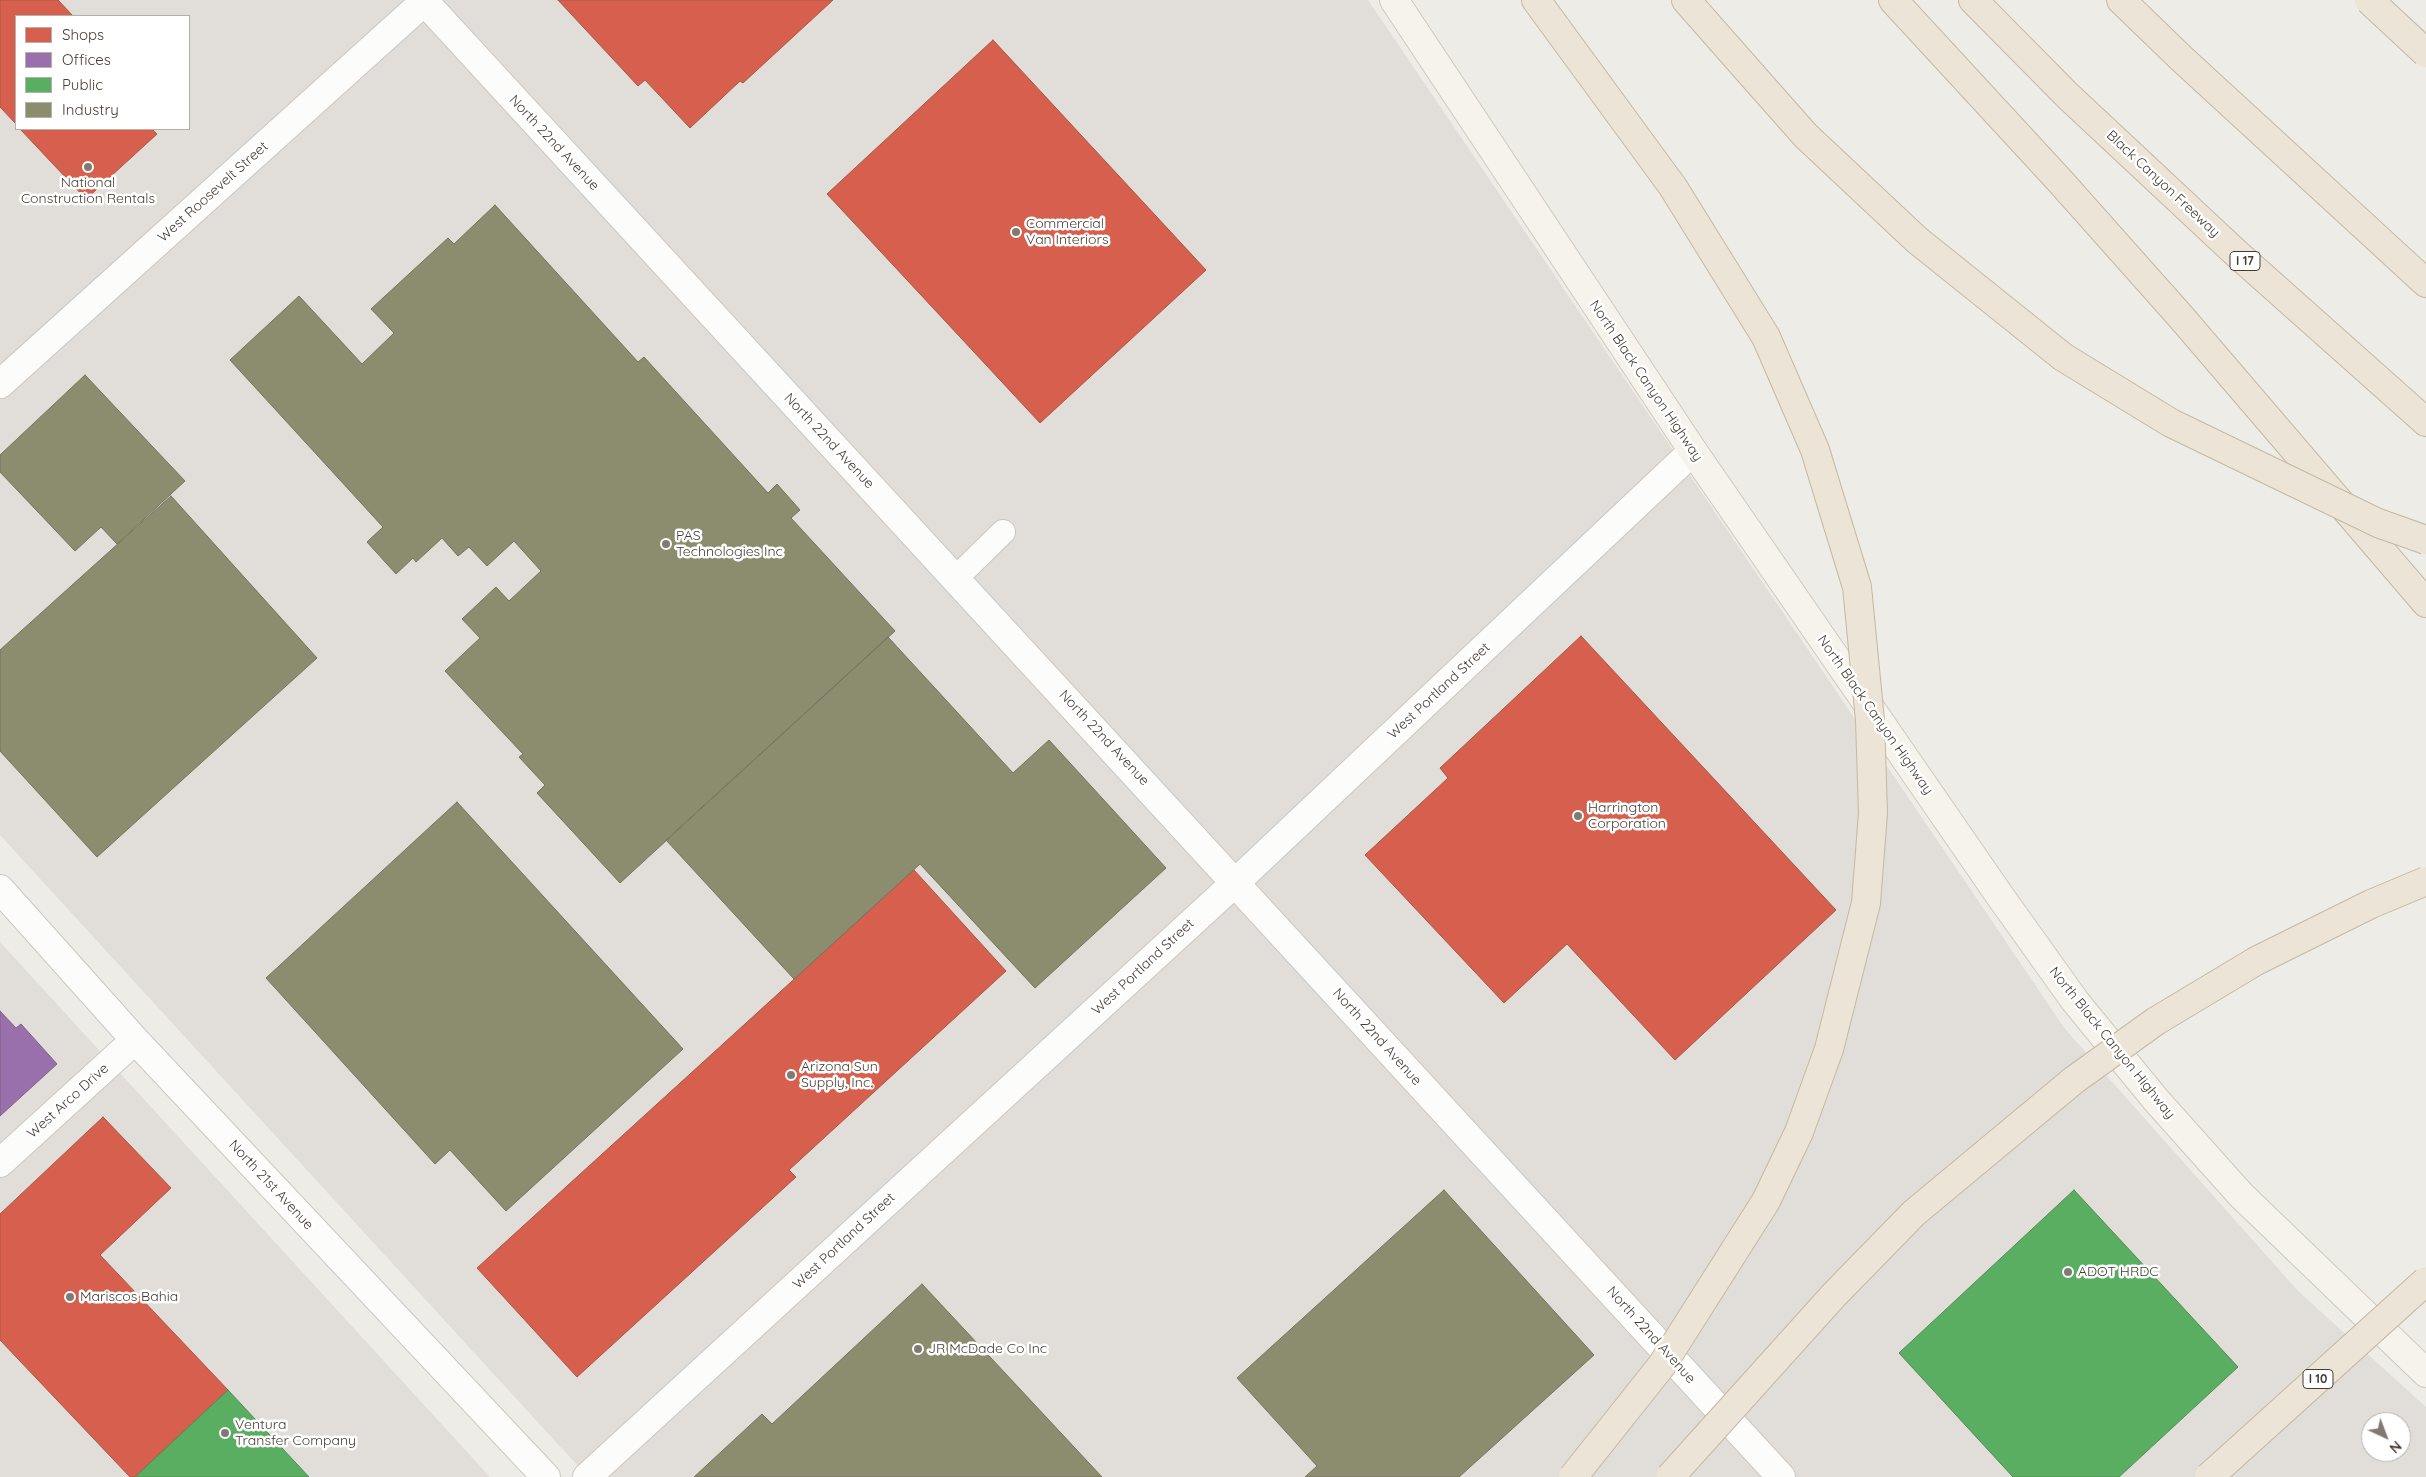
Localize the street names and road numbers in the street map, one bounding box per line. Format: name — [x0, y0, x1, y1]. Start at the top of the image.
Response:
street label: North 22nd Avenue — [505, 92, 603, 194]
street label: Black Canyon Freeway — [2103, 127, 2223, 241]
street label: West Roosevelt Street — [155, 138, 271, 246]
road number: I 17 — [2230, 252, 2260, 270]
street label: North Black Canyon Highway — [1586, 297, 1706, 465]
street label: North 22nd Avenue — [780, 390, 878, 492]
street label: North Black Canyon Highway — [1813, 632, 1937, 798]
street label: West Portland Street — [1384, 639, 1494, 743]
street label: North 22nd Avenue — [1055, 687, 1153, 789]
street label: West Portland Street — [1088, 915, 1198, 1019]
street label: North Black Canyon Highway — [2046, 964, 2178, 1122]
street label: North 22nd Avenue — [1329, 985, 1425, 1089]
street label: West Arco Drive — [24, 1060, 112, 1142]
street label: North 21st Avenue — [225, 1137, 317, 1233]
street label: West Portland Street — [789, 1189, 899, 1293]
street label: North 22nd Avenue — [1603, 1283, 1699, 1387]
road number: I 10 — [2303, 1370, 2333, 1388]

